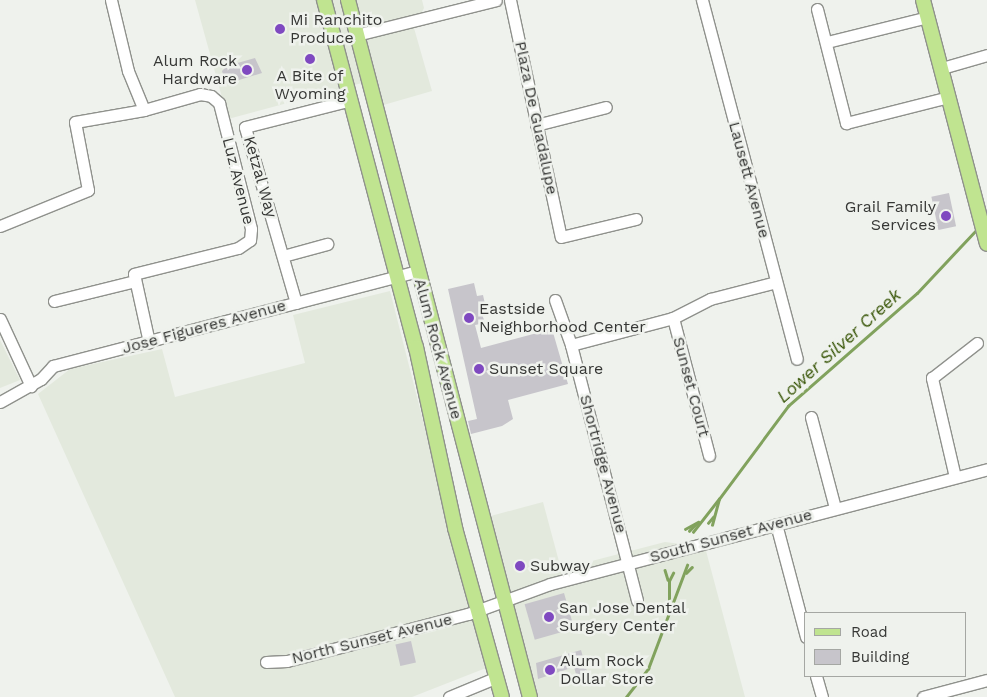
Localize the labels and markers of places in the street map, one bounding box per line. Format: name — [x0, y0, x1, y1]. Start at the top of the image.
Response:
place label: Mi Ranchito Produce — [290, 10, 382, 48]
marker: Mi Ranchito Produce — [274, 23, 286, 35]
place label: Alum Rock Hardware — [153, 51, 237, 89]
marker: A Bite of Wyoming — [304, 53, 316, 65]
marker: Alum Rock Hardware — [241, 64, 253, 76]
place label: A Bite of Wyoming — [274, 66, 346, 104]
place label: Grail Family Services — [844, 197, 936, 235]
marker: Grail Family Services — [940, 210, 952, 222]
place label: Eastside Neighborhood Center — [479, 299, 646, 337]
marker: Eastside Neighborhood Center — [463, 312, 475, 324]
place label: Sunset Square — [489, 359, 603, 379]
marker: Sunset Square — [473, 363, 485, 375]
place label: Subway — [530, 556, 590, 576]
marker: Subway — [514, 560, 526, 572]
place label: San Jose Dental Surgery Center — [559, 598, 686, 636]
marker: San Jose Dental Surgery Center — [543, 611, 555, 623]
place label: Alum Rock Dollar Store — [560, 651, 654, 689]
marker: Alum Rock Dollar Store — [544, 664, 556, 676]

